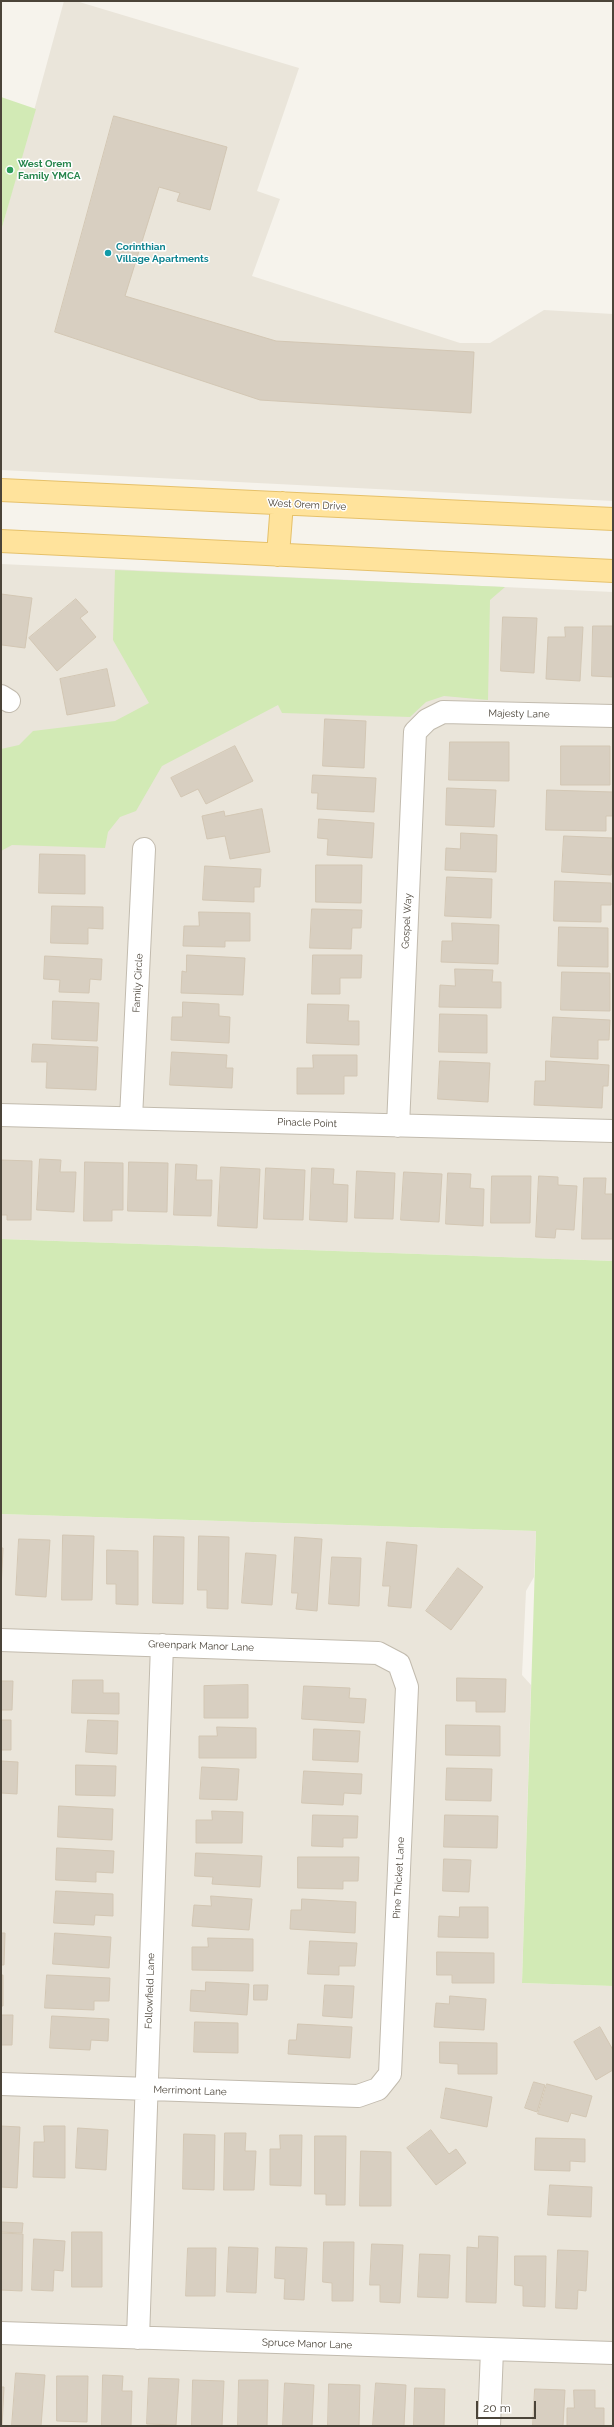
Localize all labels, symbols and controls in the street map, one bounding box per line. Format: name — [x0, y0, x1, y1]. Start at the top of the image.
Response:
place label: West Orem Family YMCA — [18, 158, 80, 182]
marker: West Orem Family YMCA — [5, 165, 15, 175]
place label: Corinthian Village Apartments — [116, 241, 209, 264]
marker: Corinthian Village Apartments — [103, 248, 113, 258]
street label: West Orem Drive — [267, 497, 347, 513]
street label: Majesty Lane — [488, 707, 550, 721]
street label: Gospel Way — [400, 893, 414, 949]
street label: Family Circle — [130, 953, 146, 1013]
street label: Pinacle Point — [277, 1116, 337, 1130]
street label: Greenpark Manor Lane — [148, 1638, 254, 1654]
street label: Pine Thicket Lane — [391, 1837, 407, 1919]
street label: Followfield Lane — [143, 1953, 157, 2029]
street label: Merrimont Lane — [153, 2084, 227, 2098]
street label: Spruce Manor Lane — [262, 2336, 352, 2352]
scale bar — [478, 2393, 538, 2419]
text: 20 m — [483, 2401, 511, 2415]

